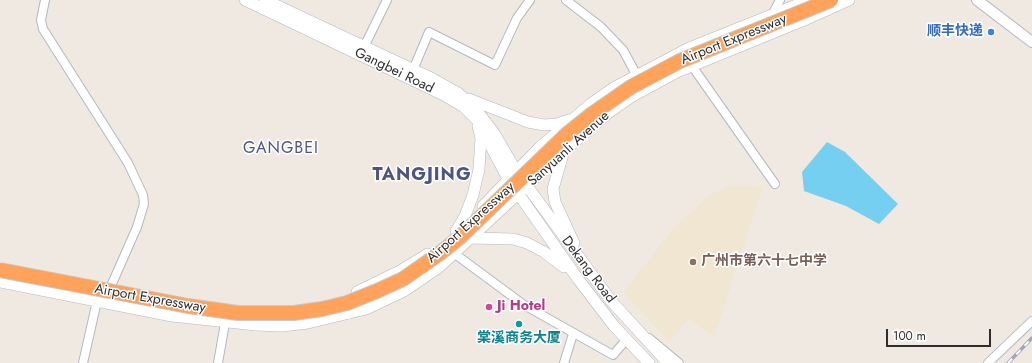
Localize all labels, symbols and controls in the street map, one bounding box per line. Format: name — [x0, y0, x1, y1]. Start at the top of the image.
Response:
street label: Airport Expressway — [679, 11, 789, 69]
place label: 顺丰快递 — [927, 24, 983, 40]
marker: 顺丰快递 — [986, 27, 996, 37]
street label: Gangbei Road — [352, 45, 436, 97]
street label: Sanyuanli Avenue — [525, 108, 613, 190]
district label: GANGBEI — [243, 139, 319, 159]
district label: TANGJING — [372, 165, 472, 187]
street label: Airport Expressway — [424, 179, 518, 267]
street label: Dekang Road — [557, 233, 619, 307]
place label: 广州市第六十七中学 — [701, 254, 827, 270]
marker: 广州市第六十七中学 — [688, 257, 698, 267]
street label: Airport Expressway — [93, 281, 207, 317]
place label: Ji Hotel — [497, 299, 545, 315]
marker: Ji Hotel — [484, 302, 494, 312]
marker: 棠溪商务大厦 — [514, 319, 524, 329]
scale bar — [888, 321, 993, 347]
text: 100 m — [893, 327, 926, 345]
place label: 棠溪商务大厦 — [477, 331, 561, 347]

